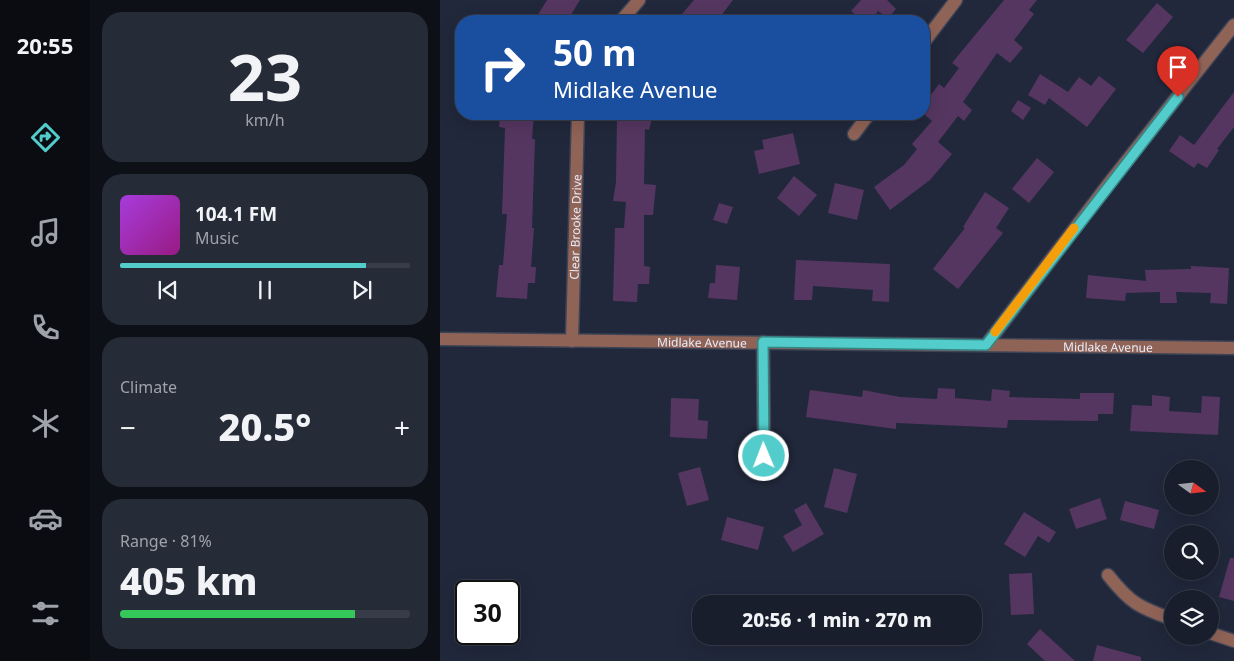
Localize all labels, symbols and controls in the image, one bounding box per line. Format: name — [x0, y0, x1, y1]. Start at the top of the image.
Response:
text: 50 m — [553, 29, 636, 76]
text: 20:55 — [17, 30, 73, 60]
text: 23 — [228, 32, 302, 120]
icon: right — [470, 35, 535, 100]
pin — [1157, 46, 1199, 97]
icon: arrive — [1164, 53, 1192, 81]
text: Midlake Avenue — [553, 74, 717, 104]
text: km/h — [245, 109, 285, 131]
icon: directions — [28, 120, 63, 155]
street label: Clear Brooke Drive — [565, 174, 585, 280]
text: 104.1 FM — [195, 201, 277, 227]
icon: music — [28, 215, 63, 250]
text: Music — [195, 227, 239, 249]
icon: previous — [154, 276, 182, 304]
icon: pause — [251, 276, 279, 304]
icon: next — [348, 276, 376, 304]
icon: phone — [28, 310, 63, 345]
street label: Midlake Avenue — [657, 333, 747, 351]
street label: Midlake Avenue — [1063, 338, 1153, 356]
text: Climate — [120, 376, 177, 398]
text: 20.5° — [219, 400, 311, 452]
icon: climate — [28, 406, 63, 441]
text: − — [120, 408, 136, 446]
text: + — [394, 408, 410, 446]
position arrow — [737, 429, 789, 481]
north arrow — [1164, 460, 1219, 515]
map controls — [1164, 460, 1219, 645]
icon: car — [28, 501, 63, 536]
button: search — [1164, 525, 1219, 580]
text: Range · 81% — [120, 530, 212, 552]
text: 405 km — [120, 554, 258, 606]
speed limit sign: 30 — [455, 580, 520, 645]
button: layers — [1164, 590, 1219, 645]
icon: filters — [28, 596, 63, 631]
text: 20:56 · 1 min · 270 m — [742, 607, 932, 633]

